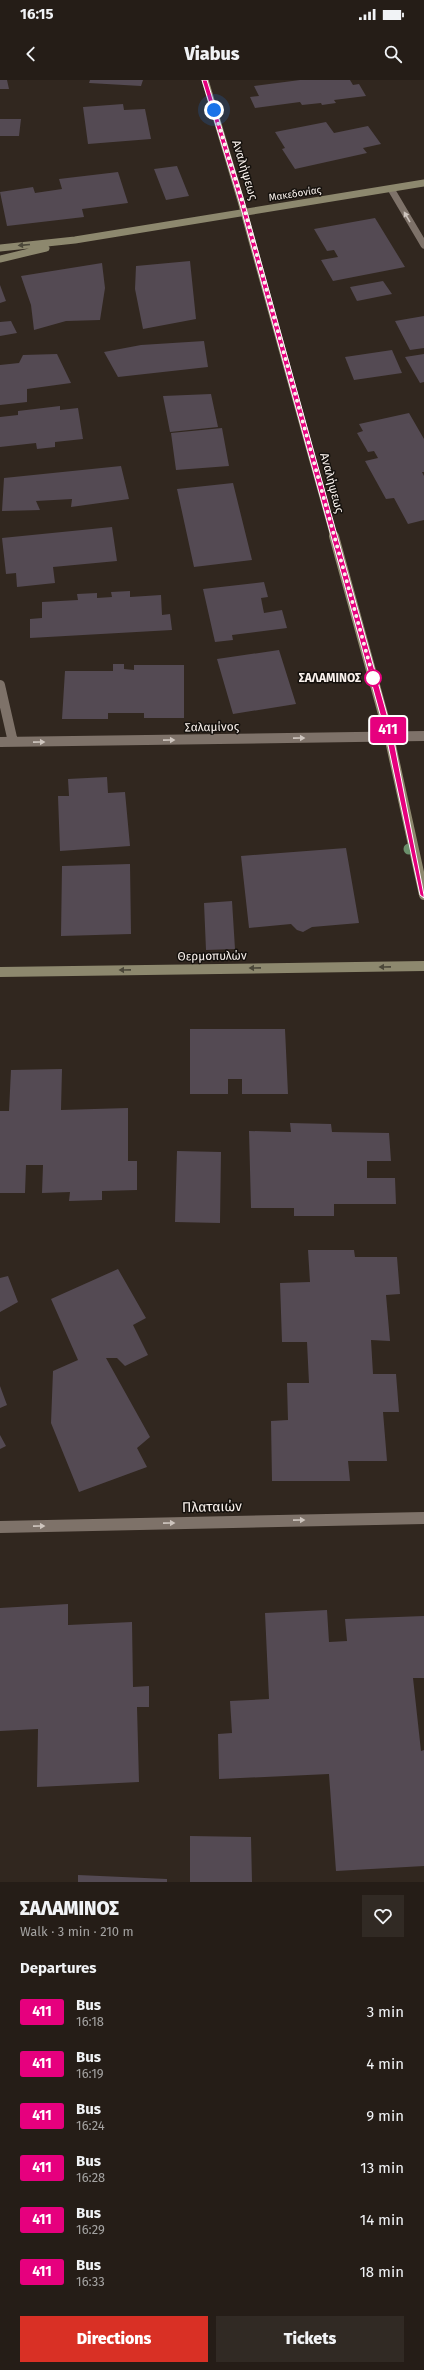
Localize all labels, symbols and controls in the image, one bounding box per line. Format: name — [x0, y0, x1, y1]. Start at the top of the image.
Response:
text: 16:15 — [20, 5, 54, 23]
icon: back — [20, 43, 42, 65]
text: Viabus — [184, 43, 240, 65]
icon: search — [382, 43, 404, 65]
your location — [204, 100, 224, 120]
street label: Αναλήψεως — [229, 138, 261, 202]
street label: Μακεδονίας — [268, 183, 322, 204]
one-way arrow — [404, 211, 411, 223]
one-way arrow — [18, 241, 30, 248]
street label: Αναλήψεως — [317, 451, 347, 515]
marker: ΣΑΛΑΜΙΝΟΣ — [364, 669, 382, 687]
place label: ΣΑΛΑΜΙΝΟΣ — [299, 671, 361, 685]
line badge: 411 — [365, 717, 411, 743]
street label: Σαλαμίνος — [185, 720, 240, 734]
text: 411 — [378, 721, 398, 738]
one-way arrow — [293, 734, 305, 741]
one-way arrow — [163, 737, 176, 743]
one-way arrow — [33, 739, 46, 745]
street label: Θερμοπυλών — [177, 948, 247, 964]
one-way arrow — [378, 964, 391, 970]
one-way arrow — [248, 965, 261, 971]
one-way arrow — [118, 967, 131, 973]
street label: Πλαταιών — [182, 1498, 242, 1516]
one-way arrow — [293, 1517, 305, 1524]
one-way arrow — [163, 1520, 176, 1526]
one-way arrow — [33, 1523, 46, 1529]
button: heart — [362, 1895, 404, 1937]
text: ΣΑΛΑΜΙΝΟΣ — [20, 1897, 119, 1920]
text: Walk · 3 min · 210 m — [20, 1924, 134, 1939]
text: Departures — [20, 1959, 97, 1977]
text: Bus — [76, 1996, 101, 2014]
text: 411 — [32, 2003, 52, 2020]
text: 3 min — [367, 2003, 404, 2021]
text: 16:18 — [76, 2014, 104, 2029]
text: Bus — [76, 2048, 101, 2066]
text: 411 — [32, 2055, 52, 2072]
text: 4 min — [366, 2055, 404, 2073]
text: 16:19 — [76, 2066, 104, 2081]
text: Bus — [76, 2100, 101, 2118]
text: 411 — [32, 2107, 52, 2124]
text: 9 min — [366, 2107, 404, 2125]
text: 16:24 — [76, 2118, 105, 2133]
text: Bus — [76, 2152, 101, 2170]
text: 411 — [32, 2159, 52, 2176]
text: 13 min — [360, 2159, 404, 2177]
text: 16:28 — [76, 2170, 105, 2185]
text: Bus — [76, 2204, 101, 2222]
text: 411 — [32, 2211, 52, 2228]
text: 14 min — [360, 2211, 404, 2229]
text: 16:29 — [76, 2222, 105, 2237]
text: Bus — [76, 2256, 101, 2274]
text: 411 — [32, 2263, 52, 2280]
text: 18 min — [359, 2263, 404, 2281]
text: 16:33 — [76, 2274, 105, 2289]
button: Directions — [20, 2316, 208, 2362]
button: Tickets — [216, 2316, 404, 2362]

